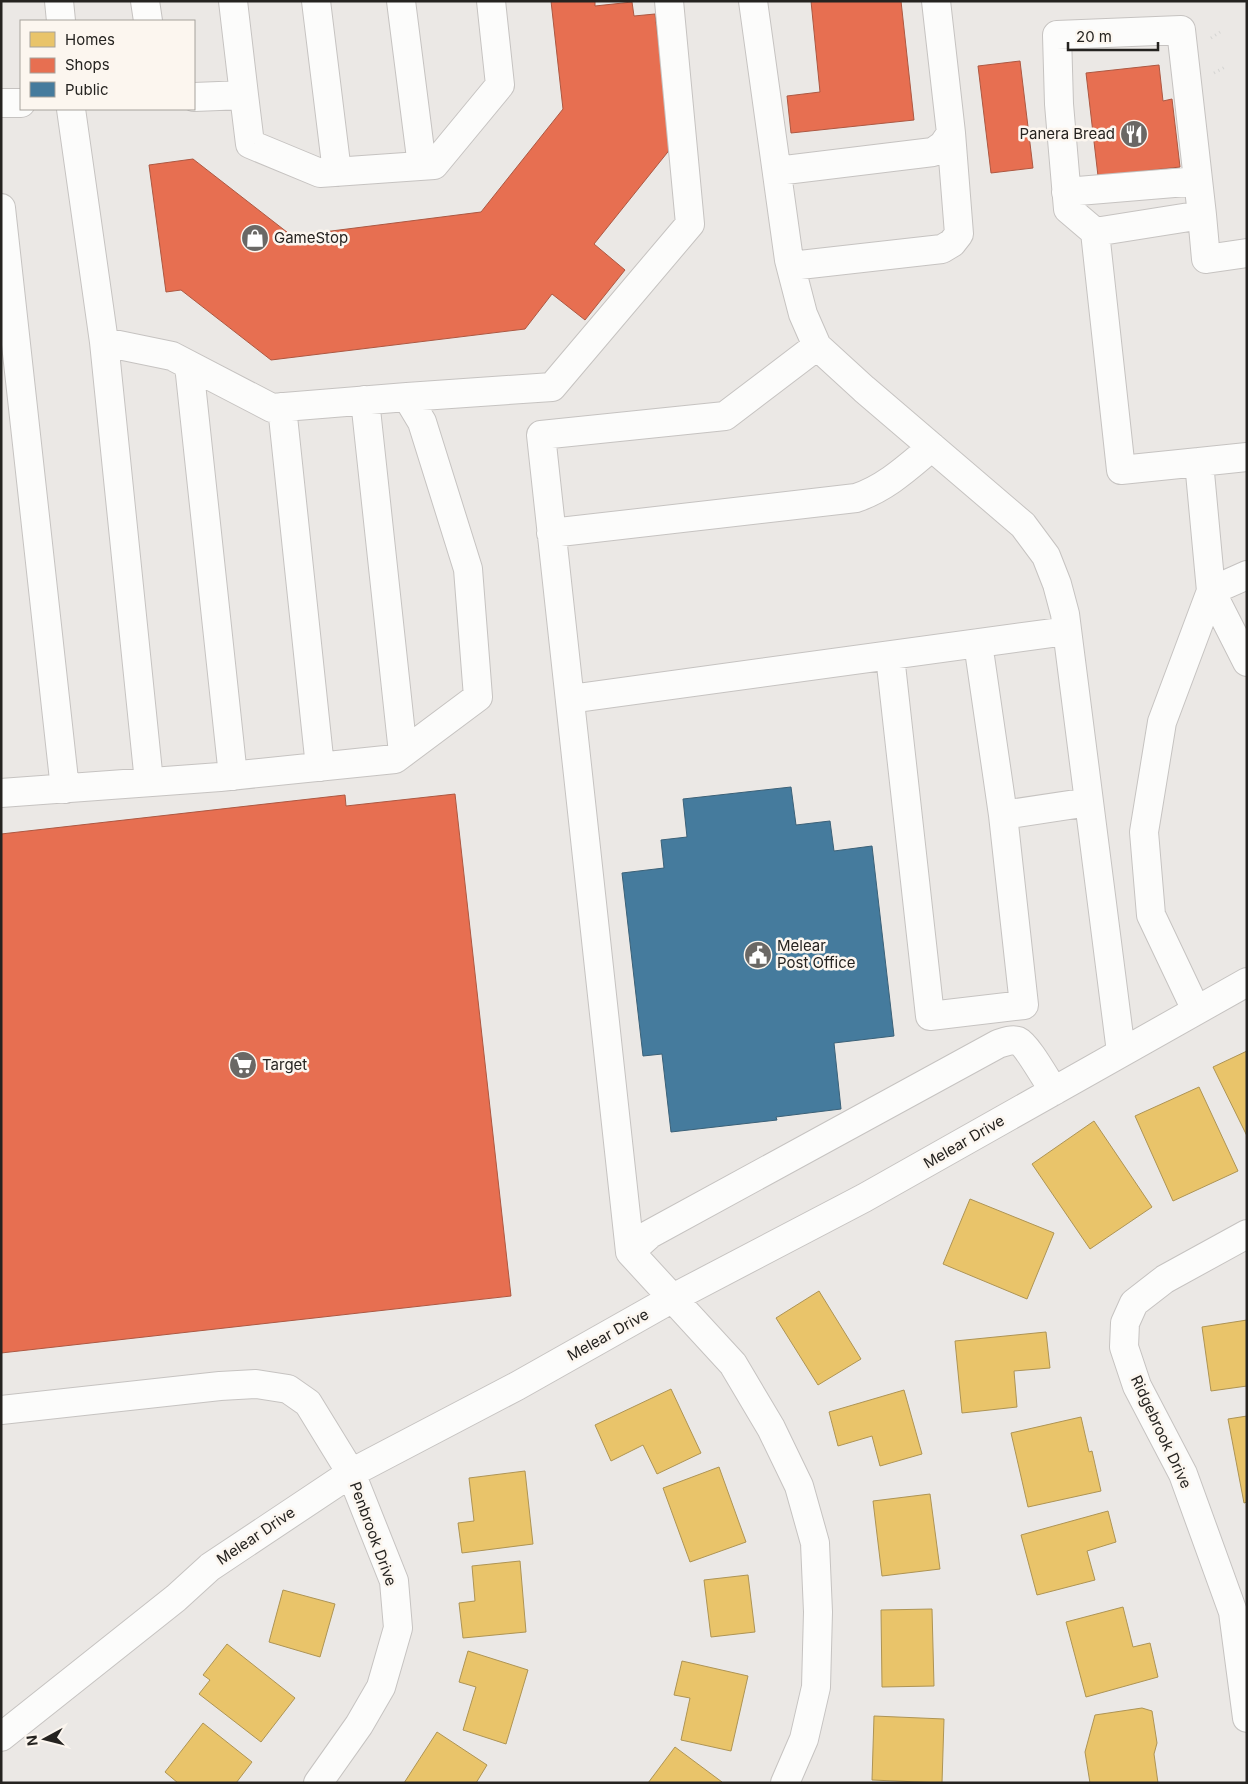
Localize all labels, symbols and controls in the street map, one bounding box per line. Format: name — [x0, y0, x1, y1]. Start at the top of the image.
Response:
legend — [20, 20, 195, 110]
scale bar — [1068, 20, 1158, 52]
text: 20 m — [1076, 27, 1112, 46]
text: Homes — [65, 30, 115, 49]
text: Shops — [65, 55, 110, 74]
text: Public — [65, 80, 108, 99]
restaurant icon: Panera Bread — [1119, 119, 1149, 149]
place label: Panera Bread — [1019, 124, 1115, 143]
shop icon: GameStop — [240, 223, 270, 253]
place label: GameStop — [274, 228, 348, 247]
place label: Melear Post Office — [777, 936, 855, 972]
public building icon: Melear Post Office — [743, 940, 773, 970]
supermarket icon: Target — [228, 1050, 258, 1080]
place label: Target — [262, 1055, 307, 1074]
street label: Melear Drive — [920, 1111, 1008, 1172]
street label: Melear Drive — [564, 1304, 652, 1365]
street label: Ridgebrook Drive — [1127, 1372, 1196, 1491]
street label: Penbrook Drive — [346, 1479, 401, 1588]
street label: Melear Drive — [213, 1502, 298, 1569]
north arrow — [20, 1714, 70, 1764]
text: N — [23, 1734, 41, 1747]

